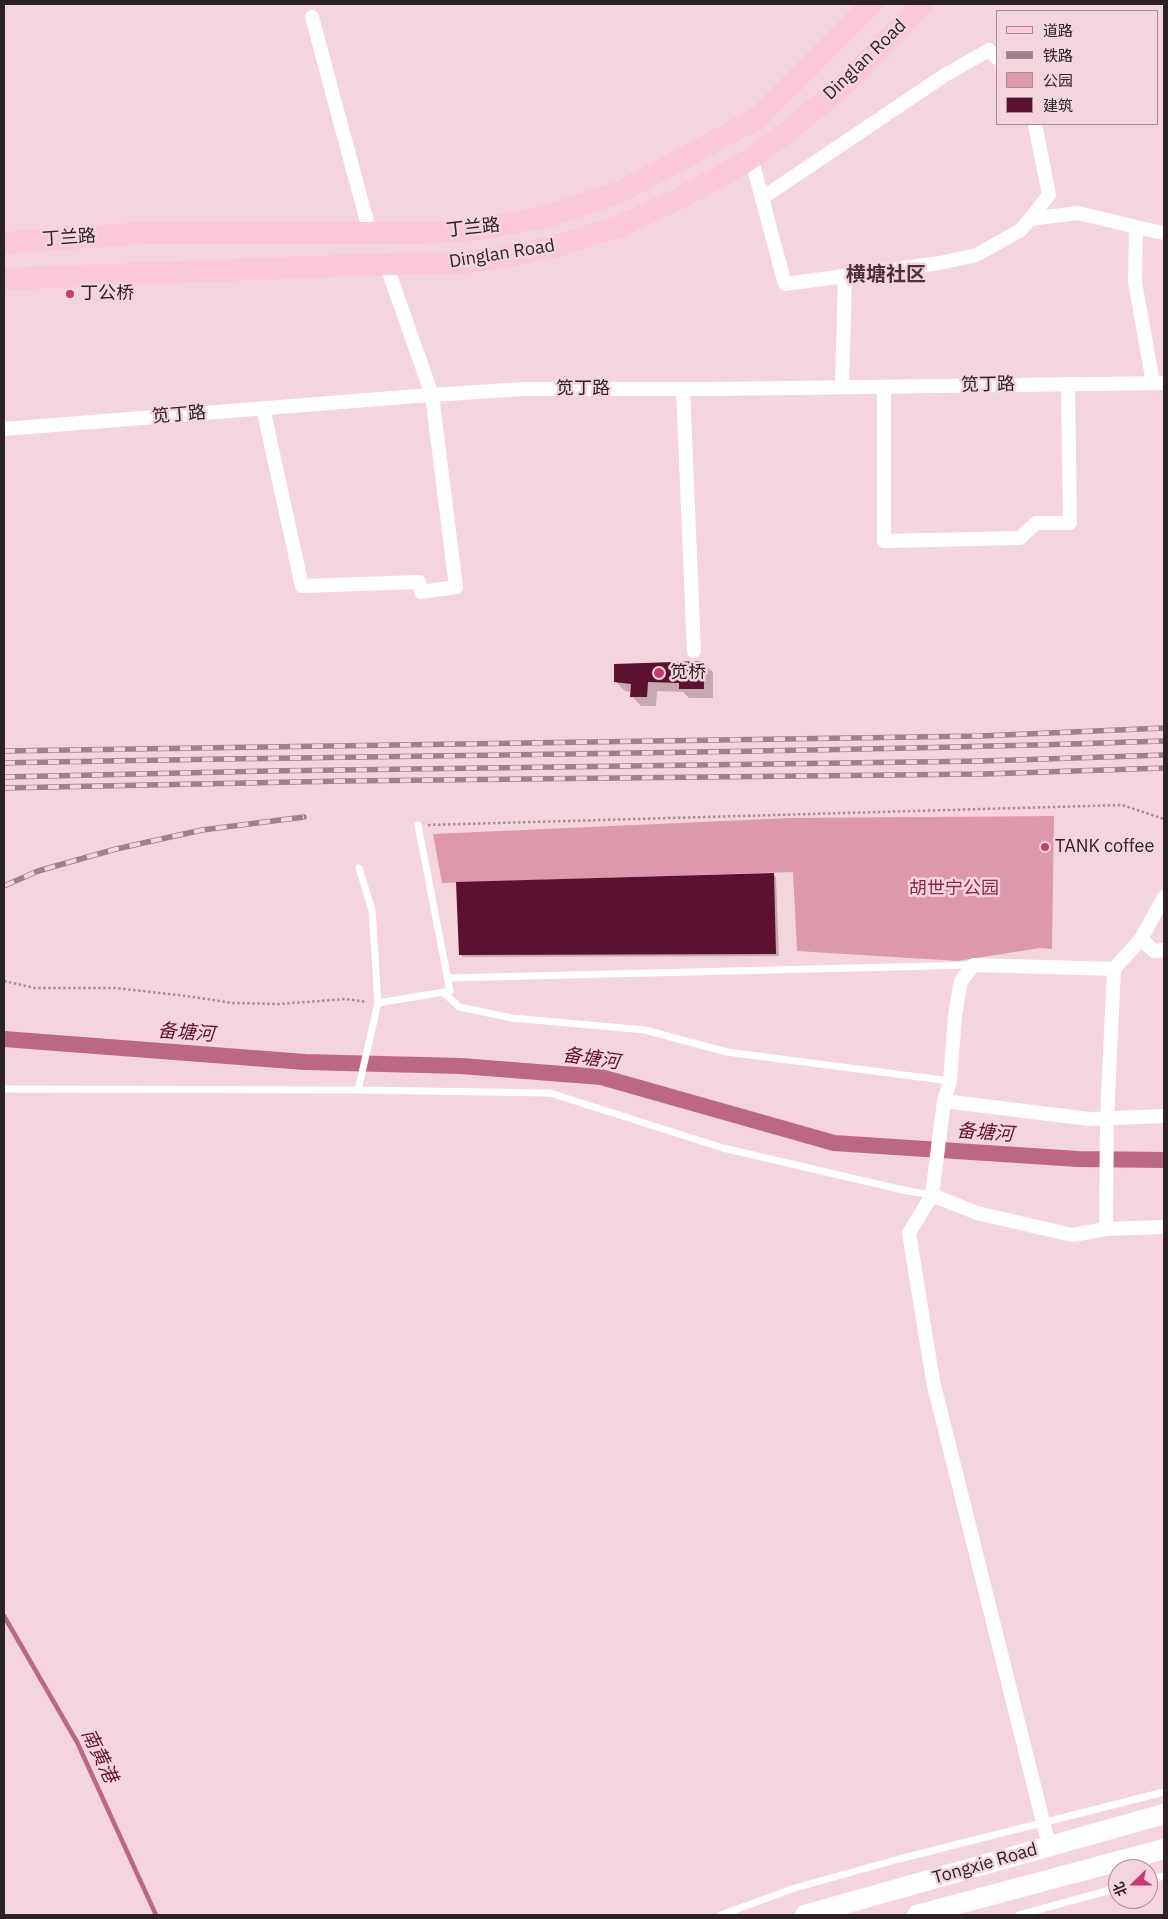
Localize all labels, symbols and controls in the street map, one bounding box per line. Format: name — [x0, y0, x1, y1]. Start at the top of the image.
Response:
legend — [996, 10, 1158, 125]
street label: Dinglan Road — [819, 15, 911, 105]
text: 道路 — [1043, 21, 1073, 40]
text: 铁路 — [1043, 46, 1073, 65]
text: 公园 — [1043, 71, 1073, 90]
text: 建筑 — [1043, 96, 1073, 115]
street label: 丁兰路 — [445, 214, 501, 242]
street label: 丁兰路 — [41, 225, 97, 251]
street label: Dinglan Road — [448, 235, 556, 273]
district label: 横塘社区 — [846, 263, 926, 287]
place label: 丁公桥 — [80, 283, 134, 305]
marker: 丁公桥 — [64, 288, 76, 300]
street label: 笕丁路 — [961, 374, 1015, 396]
street label: 笕丁路 — [556, 378, 610, 400]
street label: 笕丁路 — [151, 402, 207, 428]
place label: 笕桥 — [670, 662, 706, 684]
marker: 笕桥 — [652, 666, 666, 680]
place label: TANK coffee — [1055, 836, 1154, 858]
marker: TANK coffee — [1039, 841, 1051, 853]
park label: 胡世宁公园 — [909, 878, 999, 900]
water label: 备塘河 — [157, 1020, 215, 1046]
water label: 备塘河 — [561, 1044, 621, 1074]
water label: 备塘河 — [956, 1120, 1014, 1146]
water label: 南黄港 — [76, 1725, 122, 1787]
street label: Tongxie Road — [930, 1839, 1040, 1889]
north arrow — [1108, 1859, 1158, 1909]
text: 北 — [1109, 1879, 1131, 1899]

